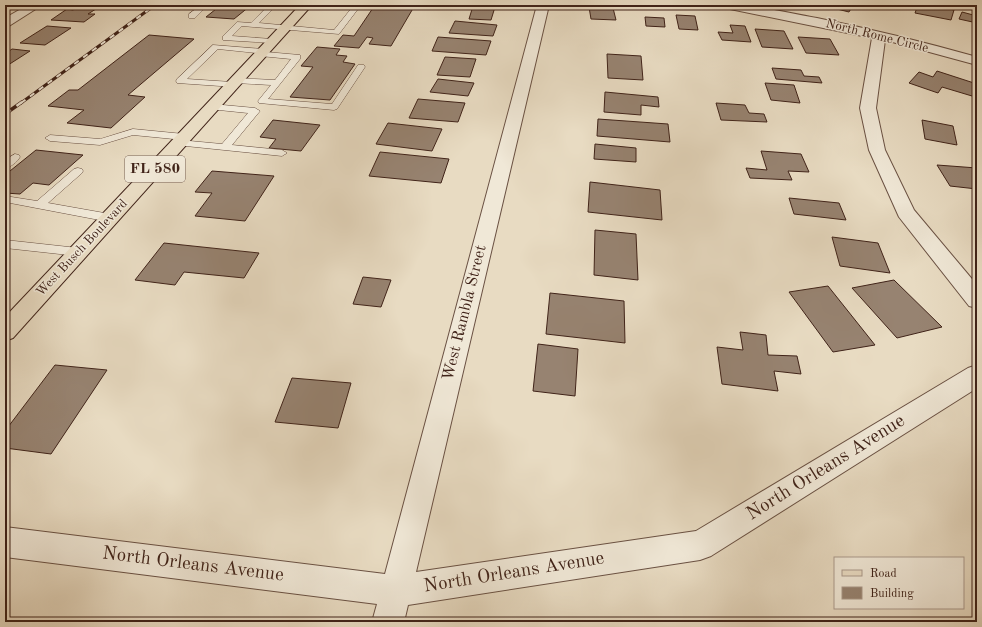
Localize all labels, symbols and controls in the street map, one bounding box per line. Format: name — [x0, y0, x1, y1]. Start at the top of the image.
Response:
street label: North Rome Circle — [824, 17, 930, 55]
road number: FL 580 — [125, 156, 185, 182]
street label: West Busch Boulevard — [34, 197, 130, 299]
street label: West Rambla Street — [440, 243, 490, 383]
street label: North Orleans Avenue — [744, 412, 908, 524]
street label: North Orleans Avenue — [101, 544, 285, 586]
street label: North Orleans Avenue — [422, 549, 606, 597]
legend — [834, 557, 964, 609]
text: Road — [870, 568, 897, 580]
text: Building — [870, 588, 914, 600]

